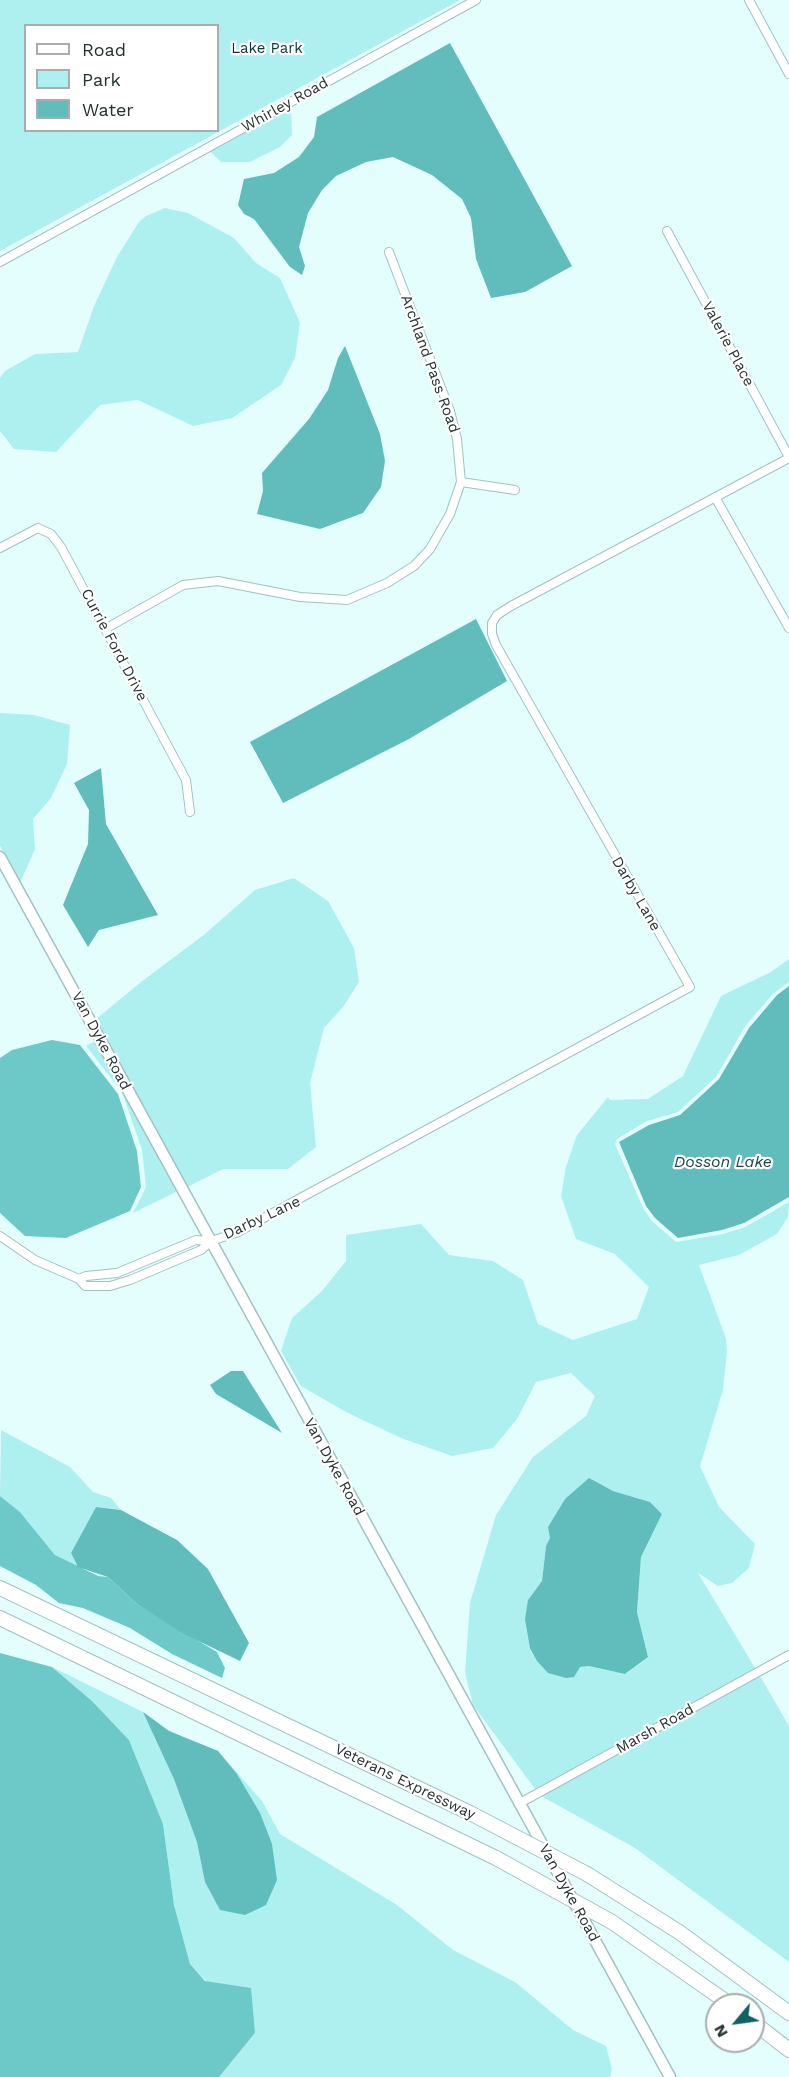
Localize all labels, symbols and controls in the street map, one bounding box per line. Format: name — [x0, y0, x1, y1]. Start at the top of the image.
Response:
legend — [24, 24, 219, 132]
text: Road — [82, 39, 126, 60]
park label: Lake Park — [231, 40, 303, 58]
text: Park — [82, 69, 121, 90]
street label: Whirley Road — [239, 74, 331, 136]
text: Water — [82, 99, 134, 120]
street label: Archland Pass Road — [397, 293, 463, 435]
street label: Valerie Place — [698, 298, 758, 390]
street label: Currie Ford Drive — [77, 586, 151, 704]
street label: Darby Lane — [607, 854, 665, 934]
street label: Van Dyke Road — [68, 989, 134, 1093]
water label: Dosson Lake — [674, 1152, 772, 1172]
street label: Darby Lane — [221, 1192, 303, 1244]
street label: Van Dyke Road — [300, 1415, 368, 1519]
street label: Marsh Road — [613, 1700, 697, 1758]
street label: Veterans Expressway — [332, 1740, 478, 1824]
street label: Van Dyke Road — [535, 1841, 603, 1945]
north arrow — [705, 1993, 765, 2053]
text: N — [709, 2021, 732, 2041]

